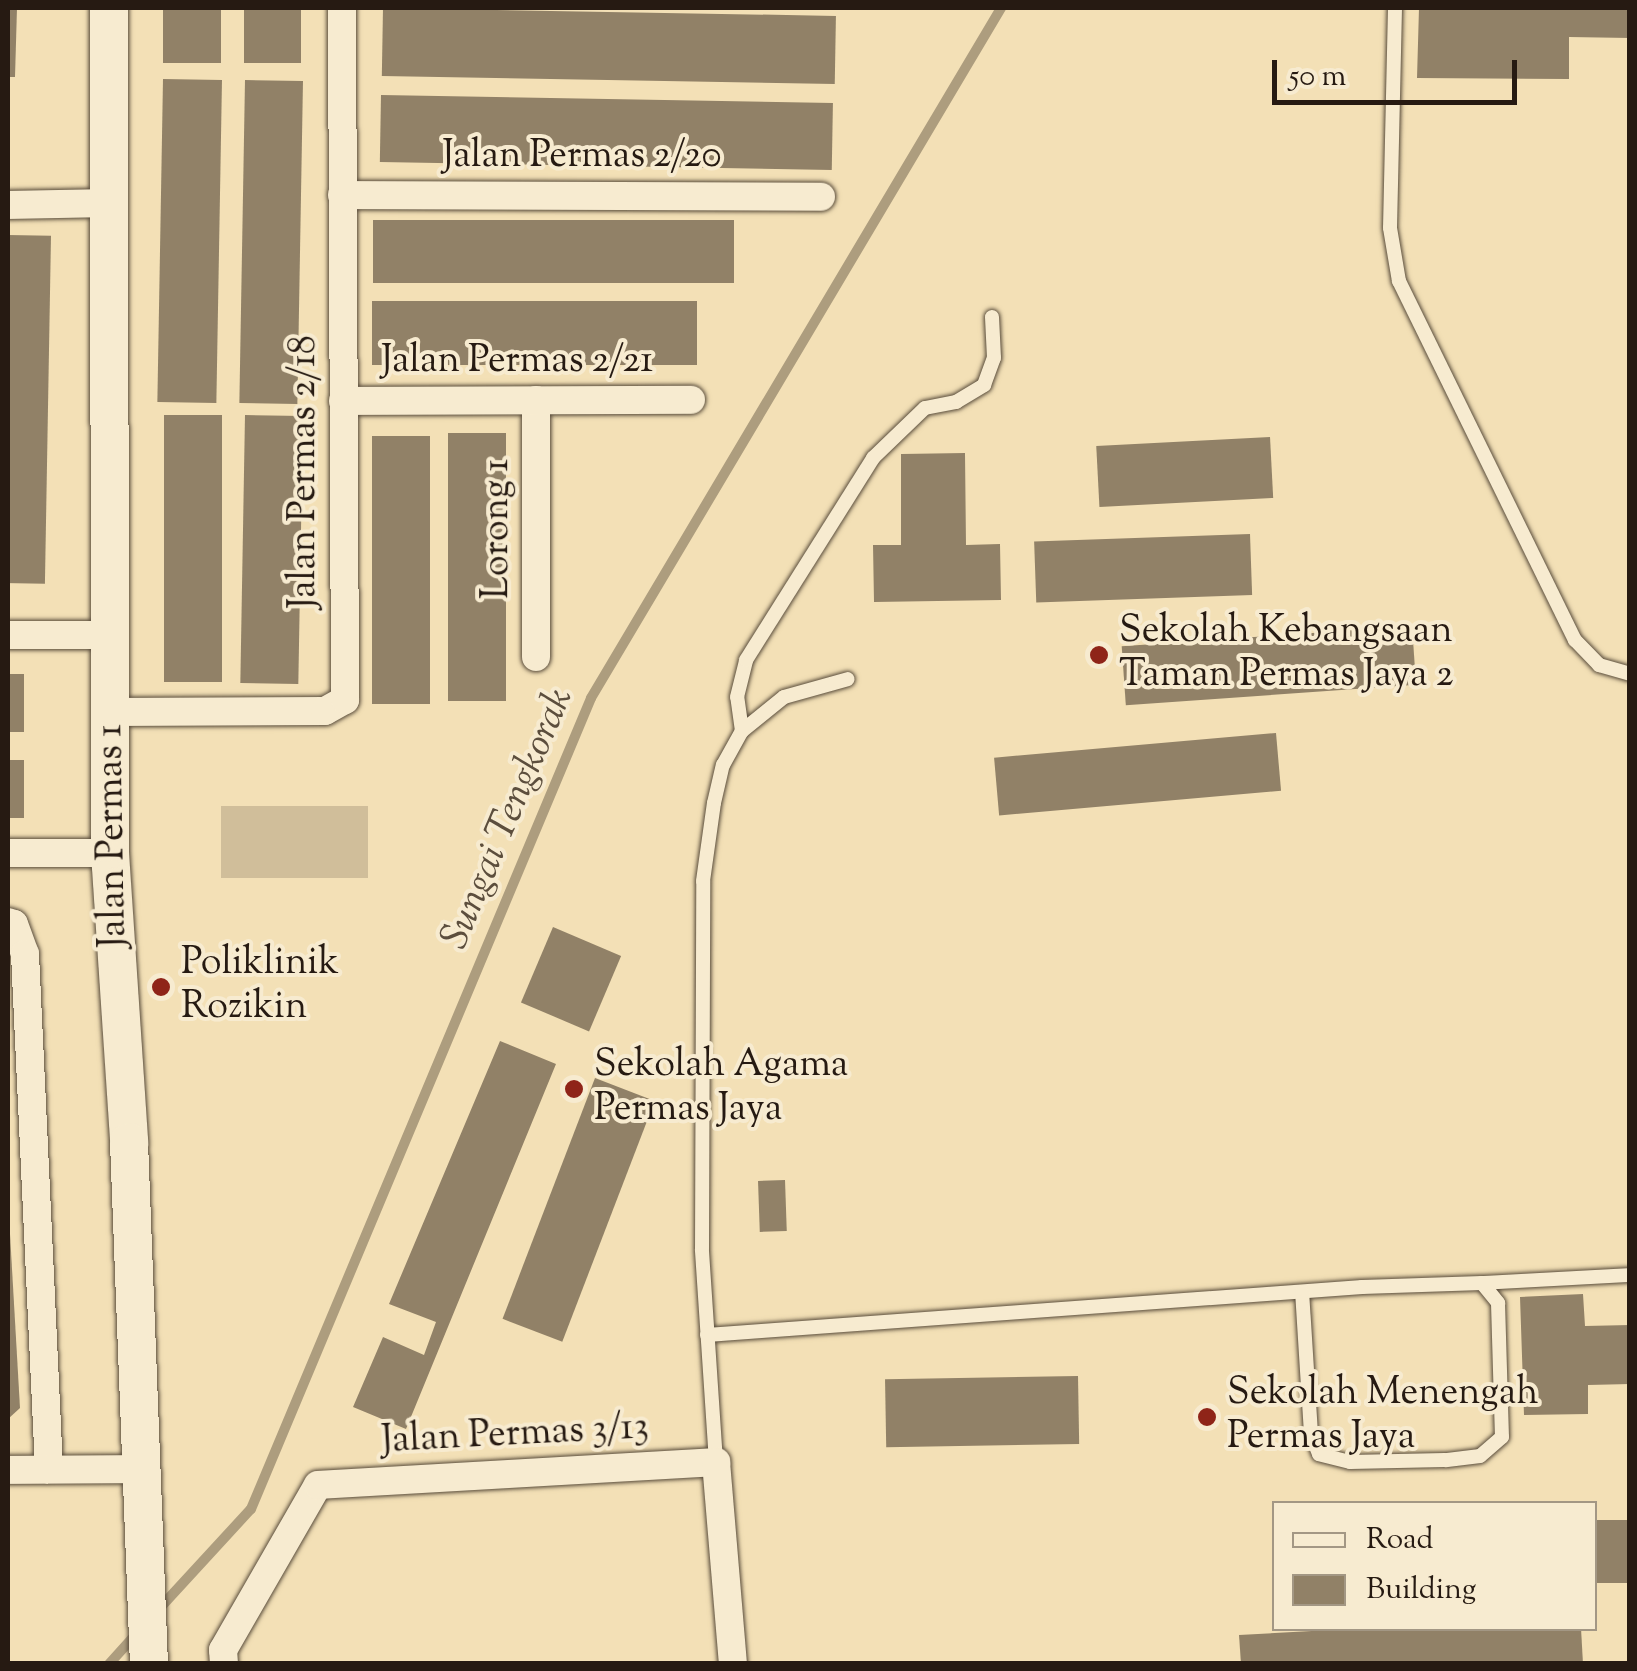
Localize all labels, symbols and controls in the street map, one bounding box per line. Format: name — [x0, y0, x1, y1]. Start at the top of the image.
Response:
scale bar — [1277, 40, 1522, 102]
text: 50 m — [1289, 56, 1346, 99]
street label: Jalan Permas 2/20 — [442, 135, 722, 181]
street label: Jalan Permas 2/18 — [283, 335, 329, 609]
street label: Jalan Permas 2/21 — [381, 340, 653, 386]
street label: Lorong 1 — [476, 459, 522, 599]
place label: Sekolah Kebangsaan Taman Permas Jaya 2 — [1119, 610, 1453, 699]
marker: Sekolah Kebangsaan Taman Permas Jaya 2 — [1088, 644, 1110, 666]
water label: Sungai Tengkorak — [432, 681, 586, 957]
street label: Jalan Permas 1 — [89, 724, 139, 948]
place label: Poliklinik Rozikin — [181, 942, 339, 1032]
marker: Poliklinik Rozikin — [150, 976, 172, 998]
place label: Sekolah Agama Permas Jaya — [594, 1044, 848, 1134]
marker: Sekolah Agama Permas Jaya — [563, 1078, 585, 1100]
place label: Sekolah Menengah Permas Jaya — [1227, 1372, 1539, 1462]
street label: Jalan Permas 3/13 — [380, 1406, 650, 1466]
marker: Sekolah Menengah Permas Jaya — [1196, 1406, 1218, 1428]
legend — [1272, 1501, 1597, 1631]
text: Road — [1366, 1519, 1433, 1562]
text: Building — [1366, 1569, 1476, 1612]

